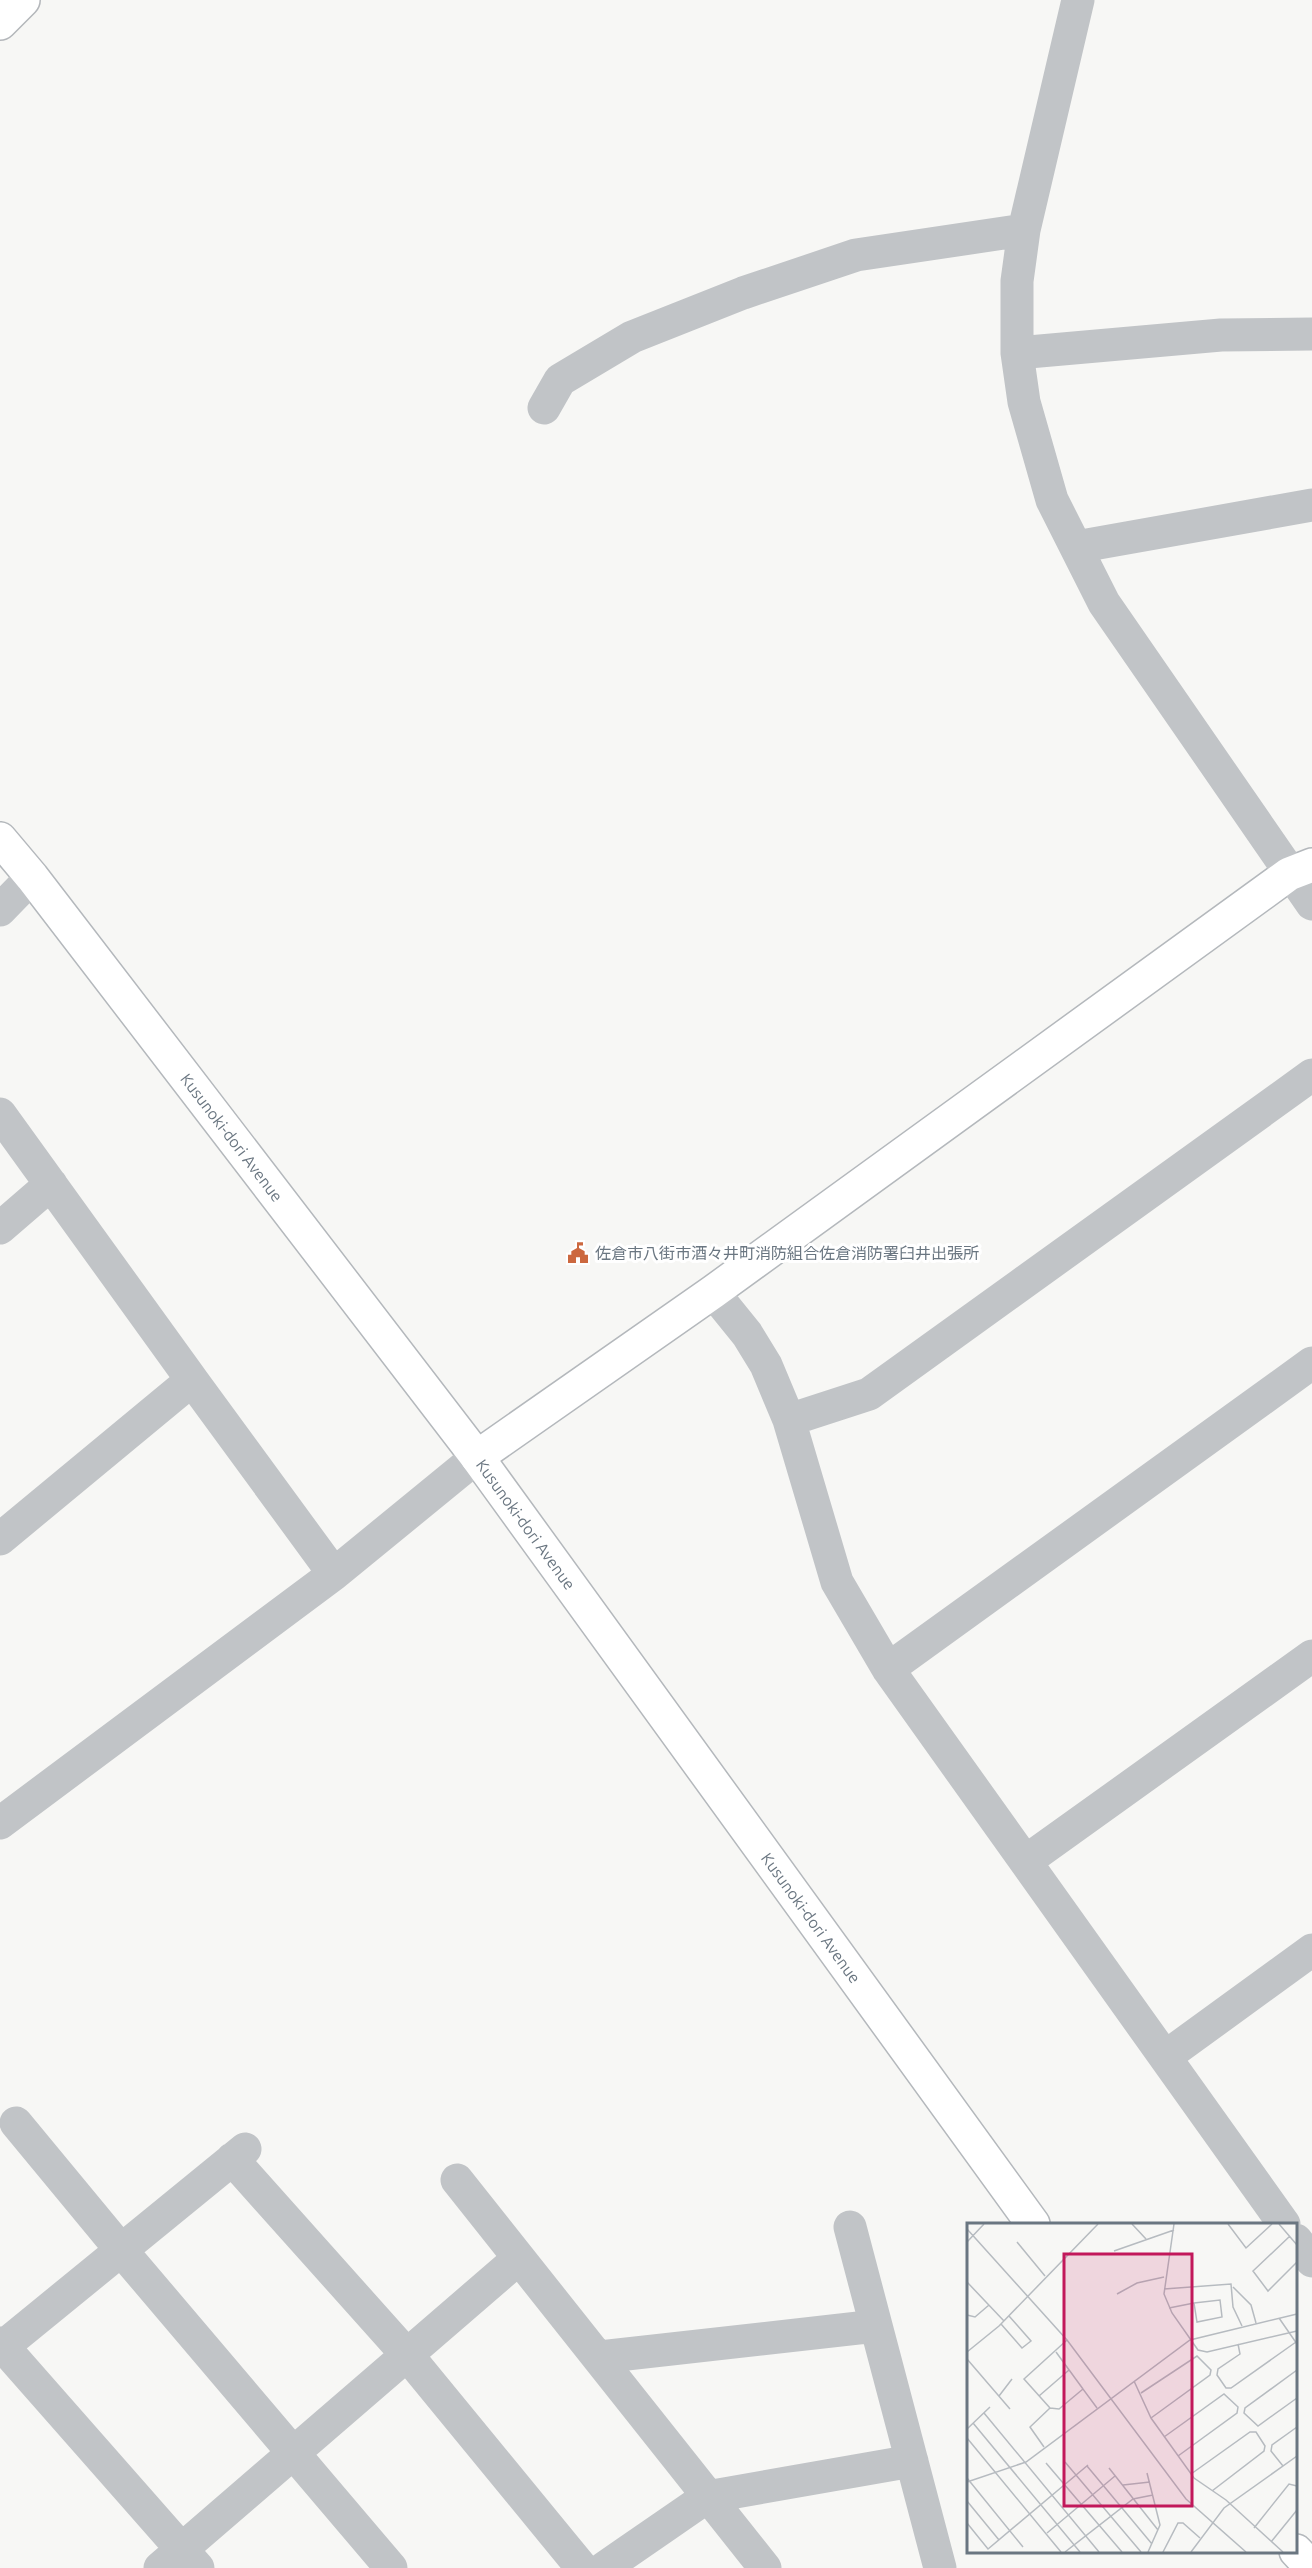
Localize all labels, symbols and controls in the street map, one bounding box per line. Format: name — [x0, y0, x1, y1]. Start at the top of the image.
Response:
street label: Kusunoki-dori Avenue — [177, 1070, 287, 1205]
public building icon: 佐倉市八街市酒々井町消防組合佐倉消防署臼井出張所 — [566, 1241, 590, 1265]
place label: 佐倉市八街市酒々井町消防組合佐倉消防署臼井出張所 — [595, 1244, 979, 1262]
street label: Kusunoki-dori Avenue — [473, 1456, 579, 1593]
street label: Kusunoki-dori Avenue — [758, 1849, 864, 1987]
inset map — [967, 2223, 1297, 2553]

